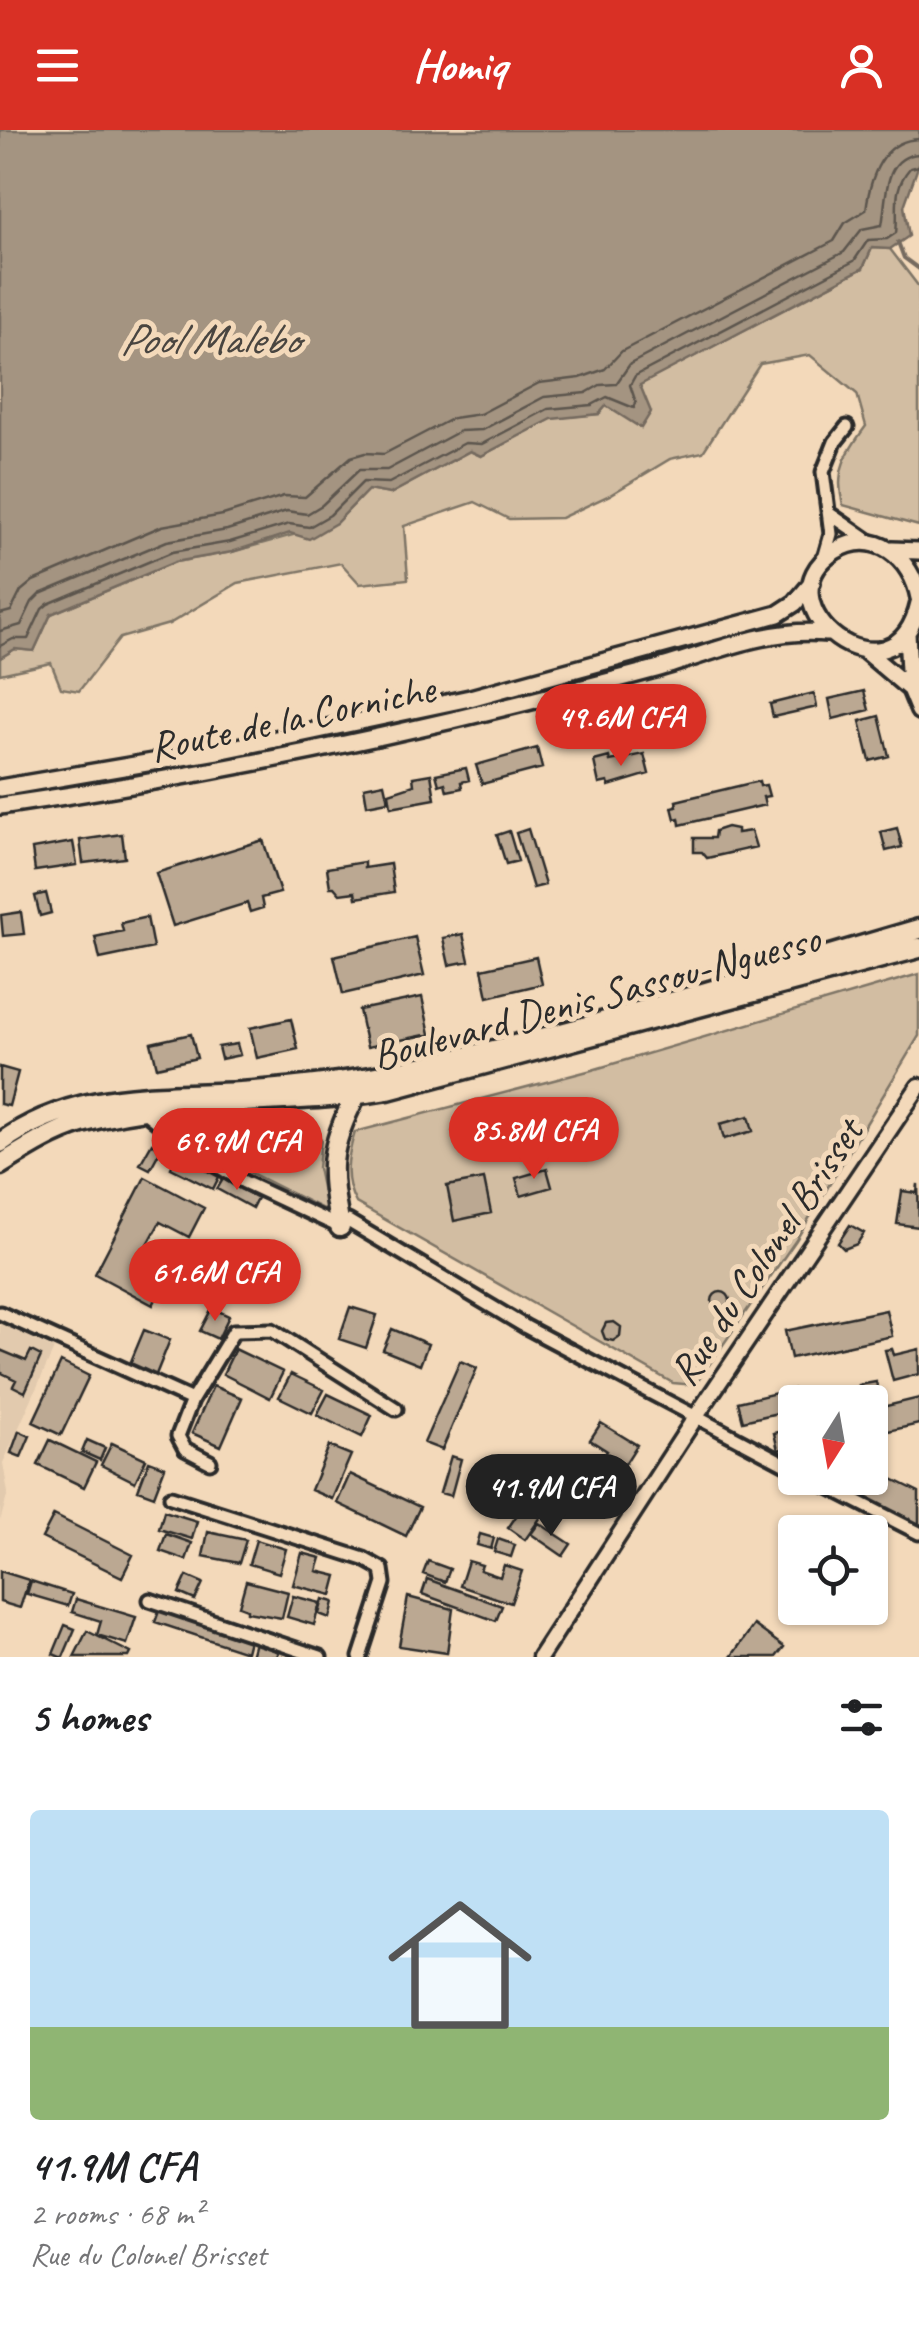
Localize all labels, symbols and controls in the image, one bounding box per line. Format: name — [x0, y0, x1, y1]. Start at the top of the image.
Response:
text: Homiq — [413, 37, 506, 94]
icon: menu — [30, 38, 85, 93]
icon: person — [834, 38, 889, 93]
water label: Pool Malebo — [120, 311, 306, 368]
street label: Route de la Corniche — [145, 661, 442, 774]
pin: 49.6M CFA — [507, 684, 735, 769]
text: 49.6M CFA — [557, 696, 685, 737]
street label: Boulevard Denis Sassou-Nguesso — [367, 911, 827, 1082]
pin: 85.8M CFA — [420, 1097, 648, 1182]
street label: Rue du Colonel Brisset — [657, 1105, 877, 1395]
pin: 69.9M CFA — [123, 1108, 351, 1193]
text: 85.8M CFA — [471, 1109, 597, 1150]
text: 69.9M CFA — [174, 1120, 300, 1161]
pin: 61.6M CFA — [101, 1239, 329, 1324]
text: 61.6M CFA — [151, 1251, 279, 1292]
north arrow — [778, 1385, 888, 1495]
map controls — [778, 1385, 888, 1625]
pin: 41.9M CFA — [437, 1454, 665, 1539]
text: 41.9M CFA — [488, 1466, 614, 1507]
button: locate — [778, 1515, 888, 1625]
icon: filters — [834, 1690, 889, 1745]
text: 5 homes — [30, 1691, 148, 1744]
icon: home — [370, 1875, 550, 2055]
text: 41.9M CFA — [30, 2140, 196, 2193]
text: 2 rooms · 68 m² — [30, 2193, 203, 2234]
text: Rue du Colonel Brisset — [30, 2234, 266, 2275]

